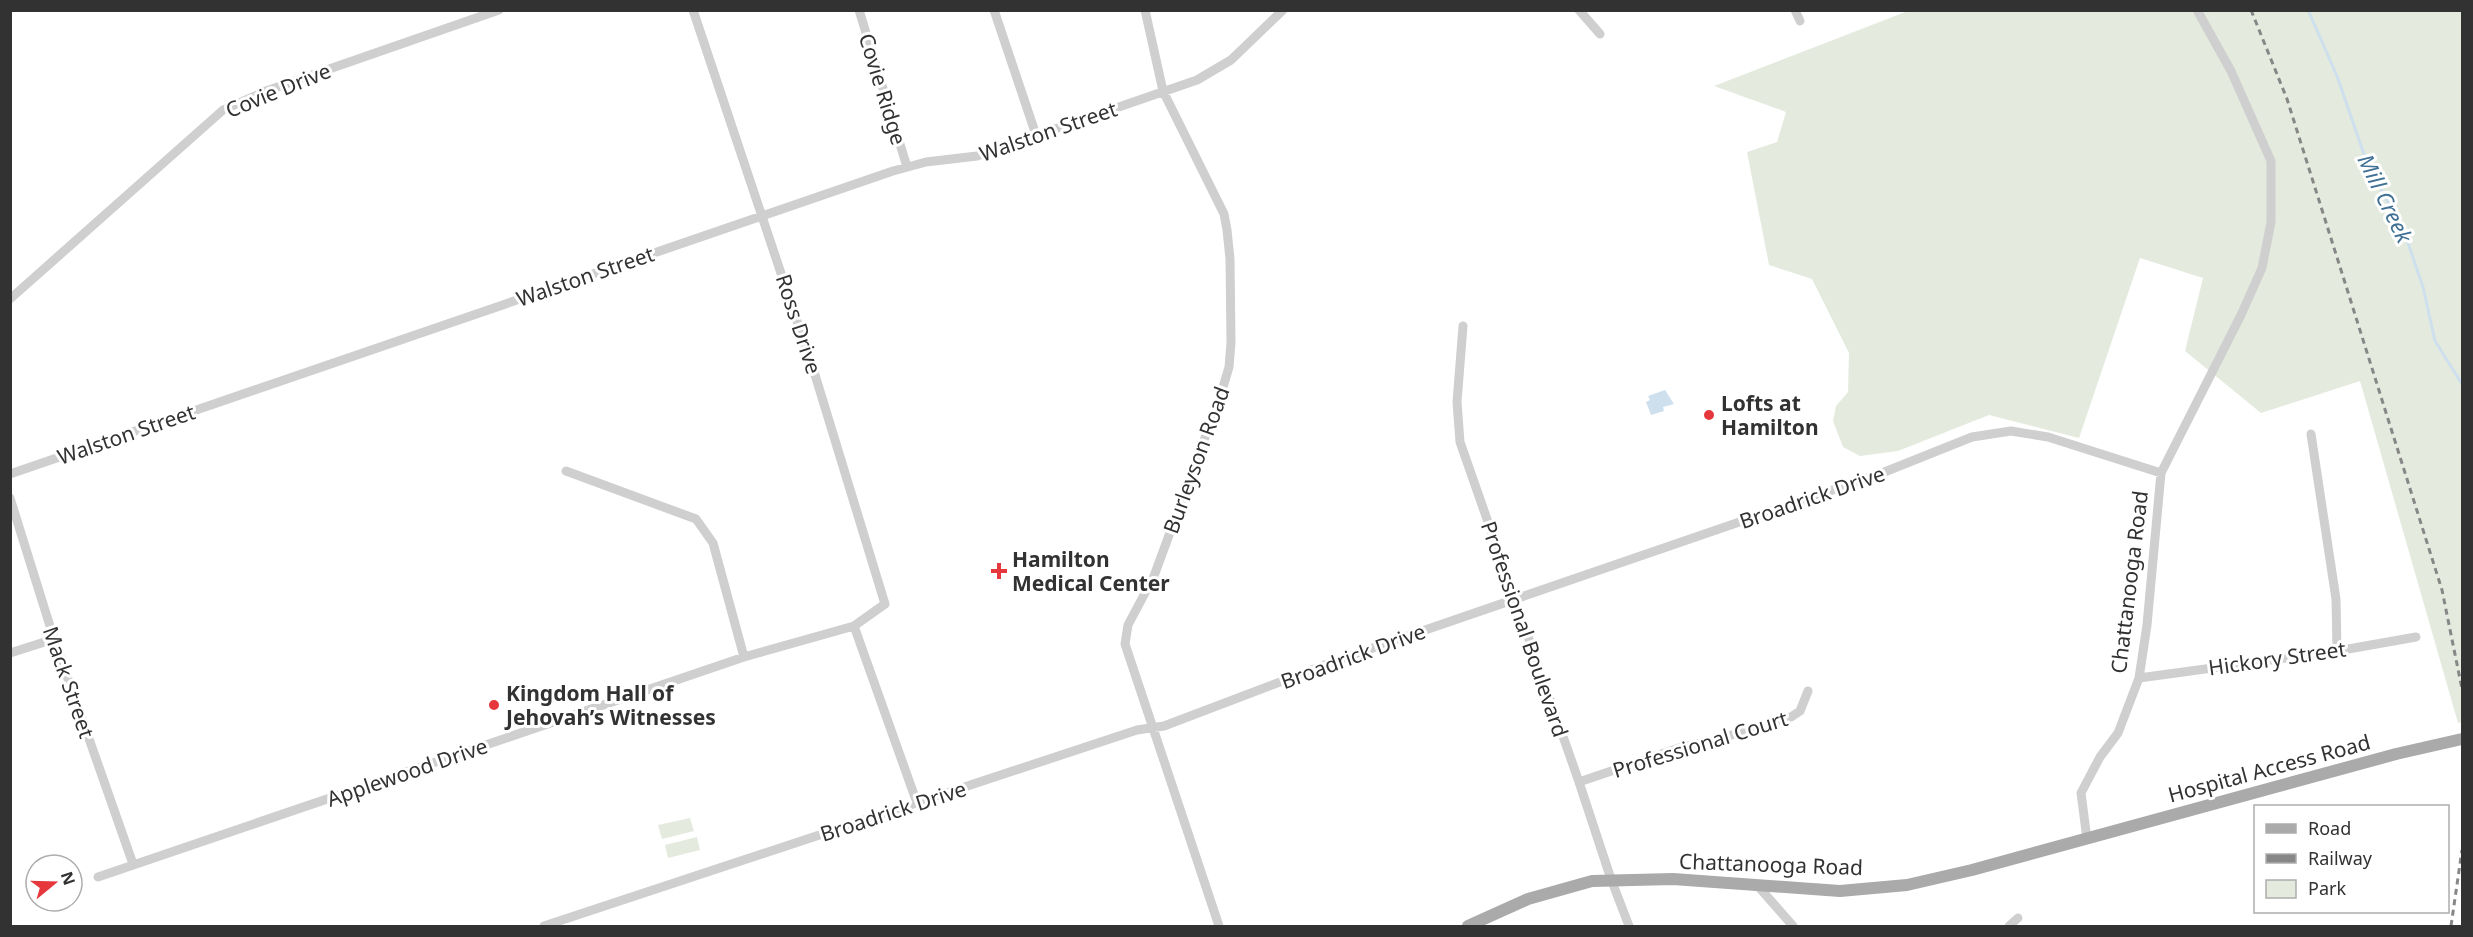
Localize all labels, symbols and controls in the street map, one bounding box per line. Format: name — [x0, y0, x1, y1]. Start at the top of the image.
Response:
street label: Covie Ridge — [853, 30, 913, 148]
street label: Covie Drive — [221, 56, 335, 124]
street label: Walston Street — [975, 94, 1121, 168]
water label: Mill Creek — [2352, 149, 2421, 248]
street label: Walston Street — [512, 239, 658, 313]
street label: Ross Drive — [770, 271, 828, 377]
street label: Burleyson Road — [1156, 383, 1236, 537]
place label: Lofts at Hamilton — [1721, 389, 1819, 441]
street label: Walston Street — [53, 397, 199, 471]
marker: Lofts at Hamilton — [1702, 408, 1716, 422]
street label: Broadrick Drive — [1736, 459, 1888, 535]
street label: Chattanooga Road — [2104, 489, 2154, 675]
street label: Professional Boulevard — [1475, 517, 1575, 741]
place label: Hamilton Medical Center — [1012, 545, 1170, 597]
marker: Hamilton Medical Center — [990, 562, 1008, 580]
street label: Broadrick Drive — [1277, 617, 1429, 695]
street label: Mack Street — [37, 622, 101, 742]
street label: Hickory Street — [2206, 634, 2348, 681]
place label: Kingdom Hall of Jehovah’s Witnesses — [504, 679, 716, 731]
marker: Kingdom Hall of Jehovah’s Witnesses — [487, 698, 501, 712]
street label: Professional Court — [1609, 704, 1791, 784]
street label: Hospital Access Road — [2165, 728, 2373, 808]
street label: Applewood Drive — [323, 731, 491, 813]
street label: Broadrick Drive — [816, 774, 970, 848]
legend — [2254, 805, 2449, 913]
text: Road — [2308, 816, 2351, 840]
text: Railway — [2308, 846, 2373, 870]
street label: Chattanooga Road — [1679, 847, 1863, 881]
north arrow — [24, 853, 84, 913]
text: N — [56, 868, 81, 888]
text: Park — [2308, 876, 2346, 900]

